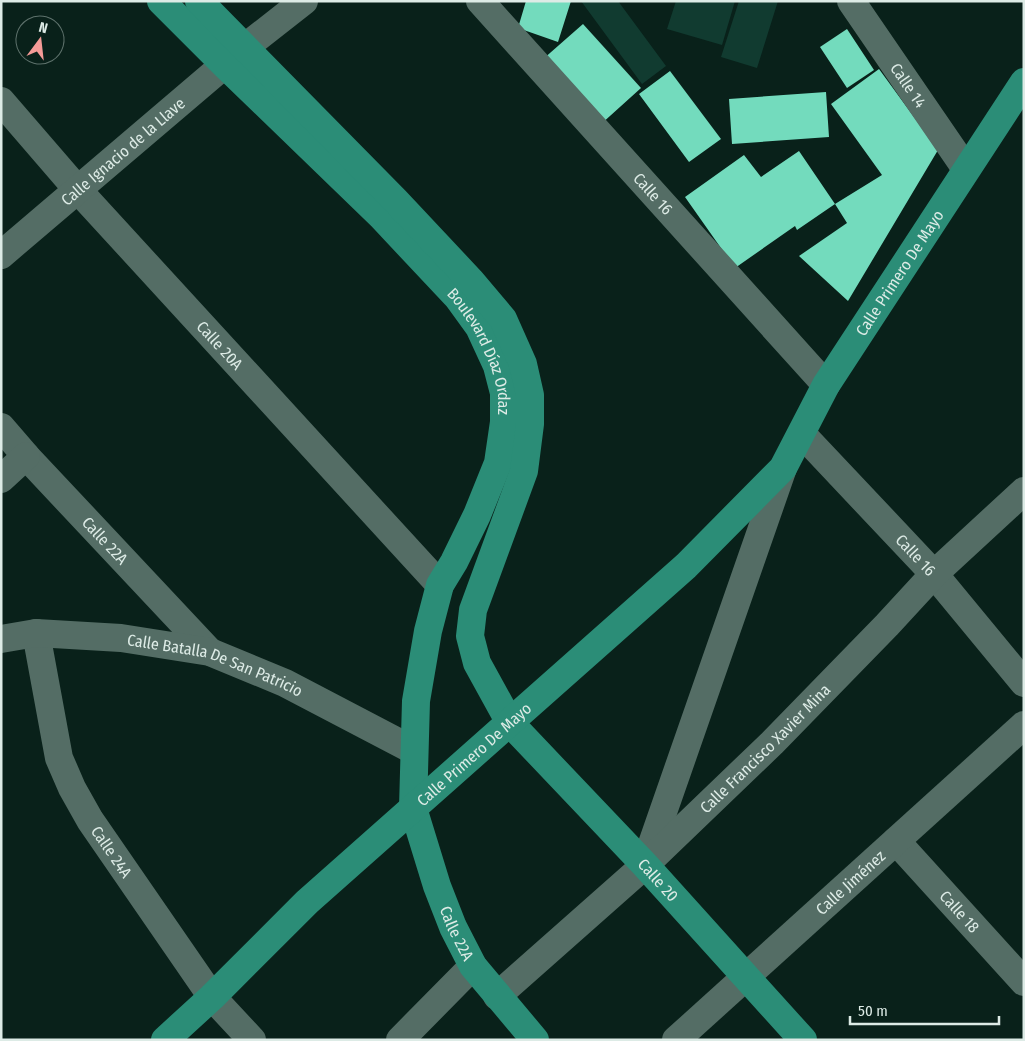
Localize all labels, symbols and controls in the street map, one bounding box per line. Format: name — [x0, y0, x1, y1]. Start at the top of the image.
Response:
north arrow — [15, 15, 65, 65]
text: N — [37, 19, 49, 37]
street label: Calle 14 — [887, 59, 931, 111]
street label: Calle Ignacio de la Llave — [57, 93, 189, 209]
street label: Calle 16 — [630, 169, 677, 218]
street label: Calle Primero De Mayo — [851, 206, 947, 339]
street label: Boulevard Díaz Ordaz — [444, 284, 514, 415]
street label: Calle 20A — [193, 317, 248, 374]
street label: Calle 22A — [78, 513, 132, 569]
street label: Calle 16 — [892, 530, 940, 579]
street label: Calle Batalla De San Patricio — [126, 630, 306, 700]
street label: Calle Francisco Xavier Mina — [696, 680, 834, 817]
street label: Calle Primero De Mayo — [413, 698, 535, 810]
street label: Calle 24A — [87, 822, 137, 882]
street label: Calle Jiménez — [812, 846, 889, 919]
street label: Calle 20 — [634, 854, 683, 905]
street label: Calle 18 — [936, 886, 984, 936]
street label: Calle 22A — [436, 903, 478, 964]
scale bar — [850, 994, 999, 1026]
text: 50 m — [858, 1002, 888, 1020]

